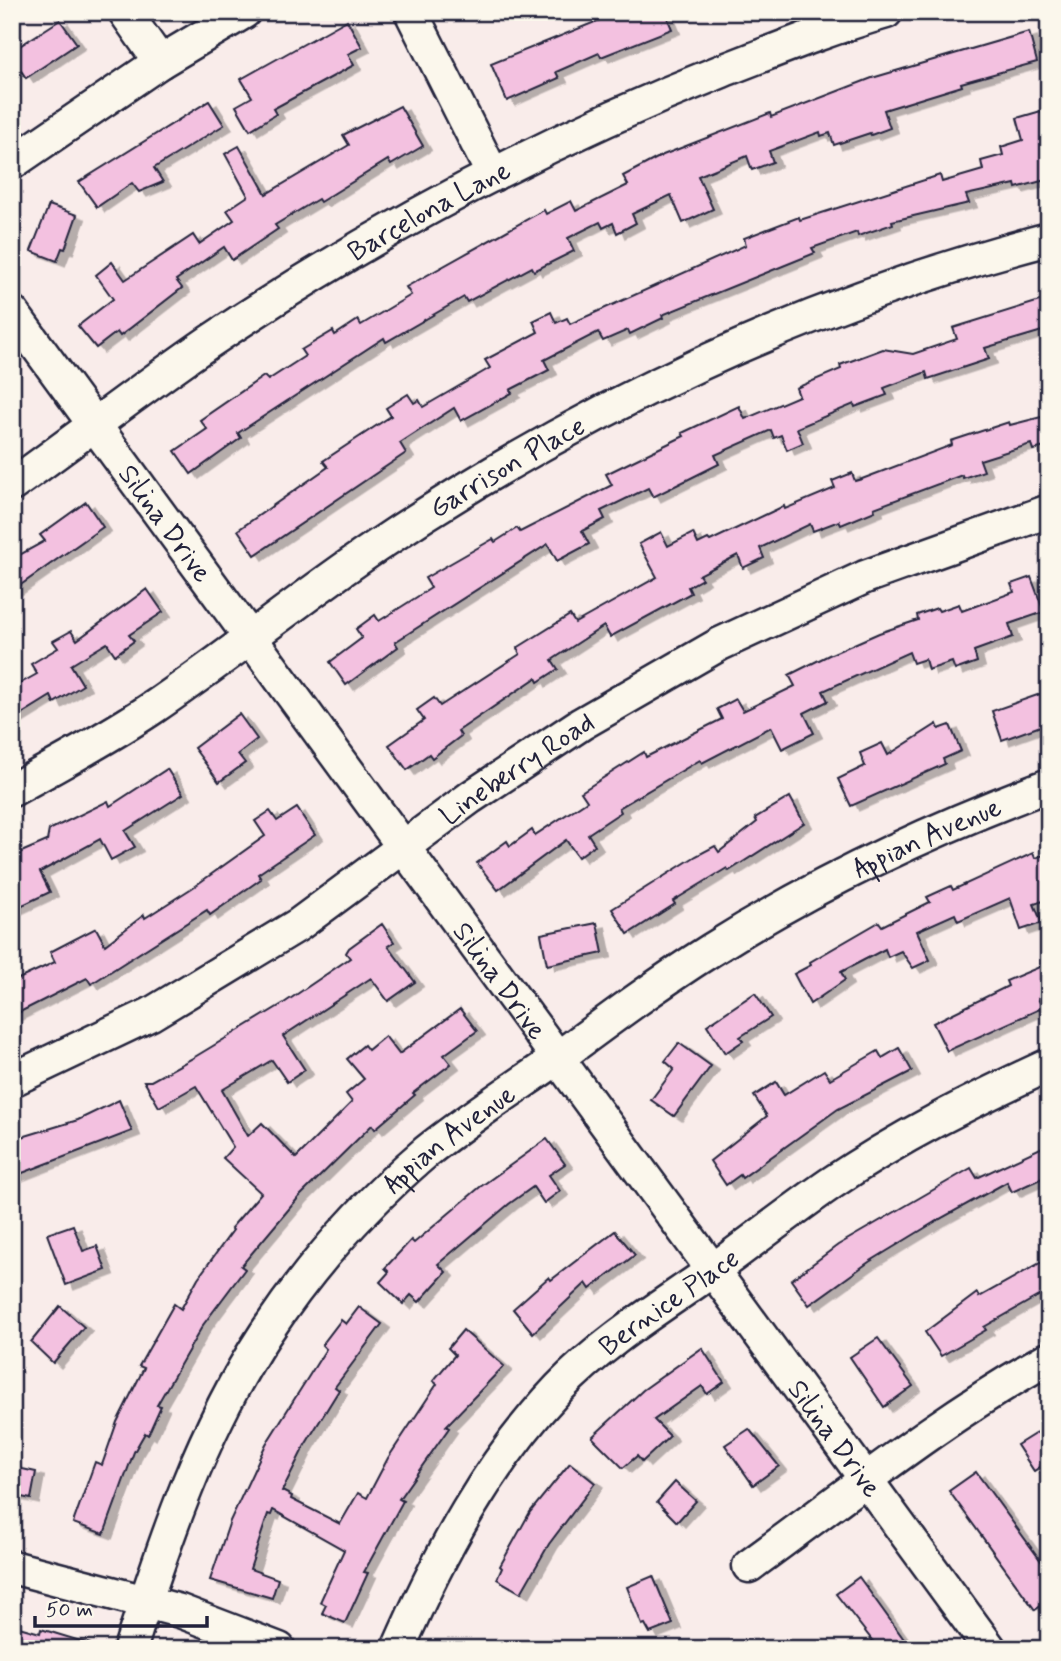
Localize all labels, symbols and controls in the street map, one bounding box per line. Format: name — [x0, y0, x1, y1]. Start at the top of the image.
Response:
street label: Barcelona Lane — [342, 153, 518, 272]
street label: Garrison Place — [423, 408, 592, 528]
street label: Silina Drive — [108, 458, 220, 591]
street label: Lineberry Road — [433, 704, 602, 835]
street label: Appian Avenue — [847, 789, 1007, 891]
street label: Silina Drive — [443, 915, 554, 1048]
street label: Appian Avenue — [376, 1077, 524, 1205]
street label: Bernice Place — [592, 1241, 748, 1366]
street label: Silina Drive — [778, 1373, 889, 1506]
scale bar — [35, 1584, 206, 1628]
text: 50 m — [46, 1596, 93, 1624]

